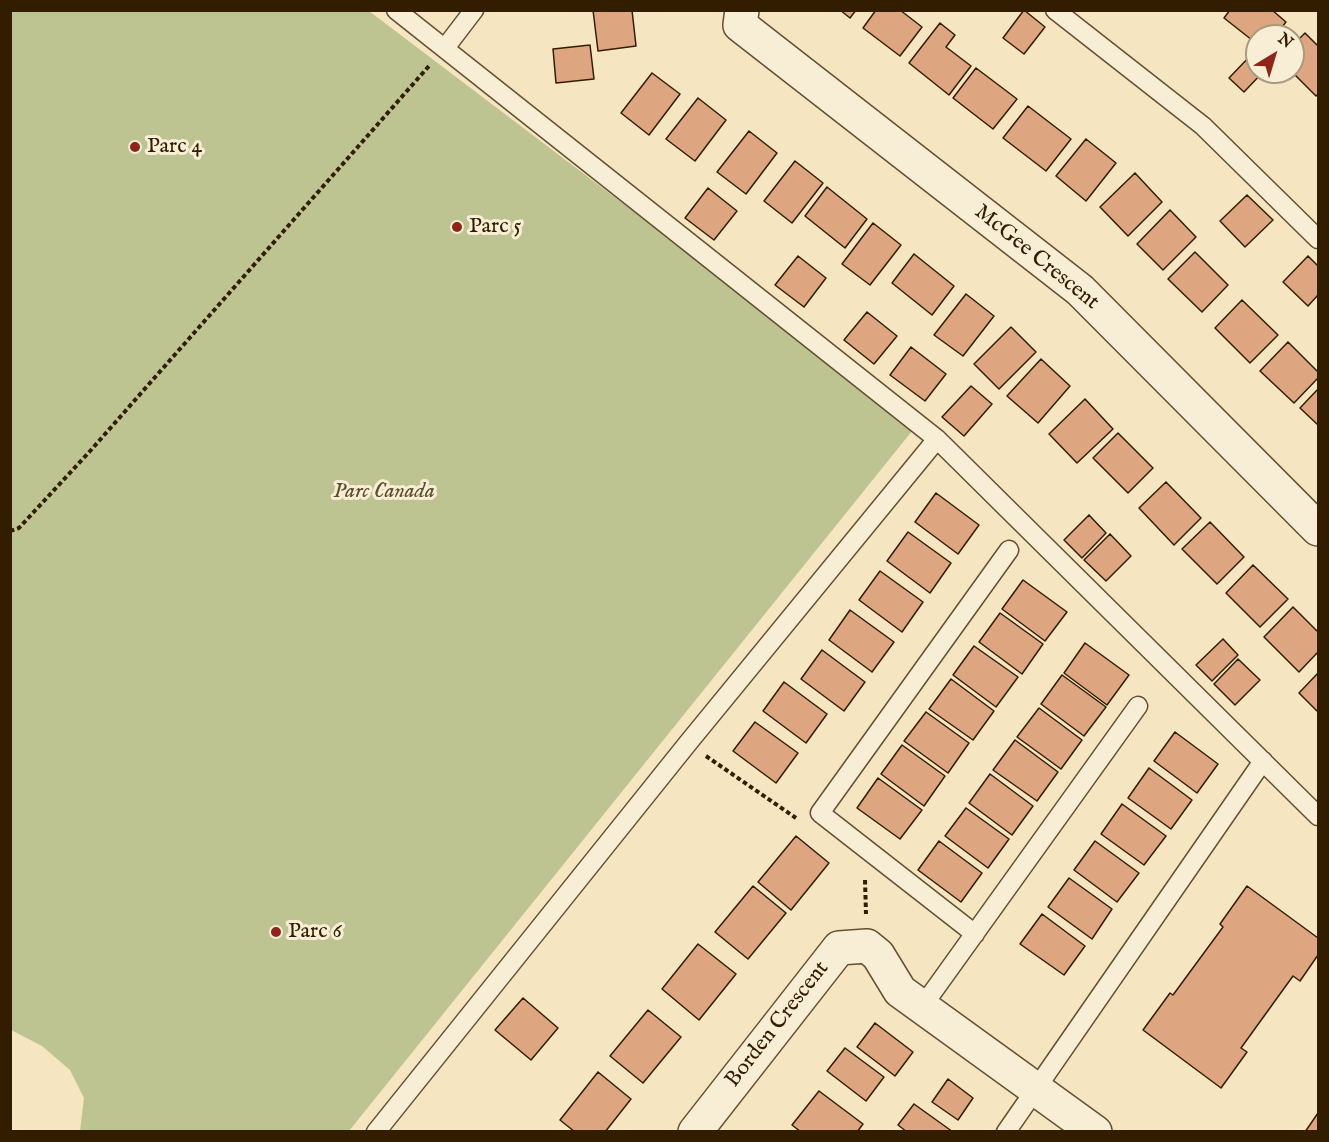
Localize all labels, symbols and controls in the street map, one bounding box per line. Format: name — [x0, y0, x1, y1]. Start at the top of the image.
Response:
north arrow — [1245, 24, 1305, 84]
text: N — [1273, 29, 1296, 54]
place label: Parc 4 — [147, 134, 202, 160]
marker: Parc 4 — [128, 140, 142, 154]
street label: McGee Crescent — [968, 200, 1104, 316]
place label: Parc 5 — [469, 214, 521, 240]
marker: Parc 5 — [450, 220, 464, 234]
park label: Parc Canada — [333, 479, 435, 505]
place label: Parc 6 — [288, 919, 342, 945]
marker: Parc 6 — [269, 925, 283, 939]
street label: Borden Crescent — [720, 957, 836, 1093]

